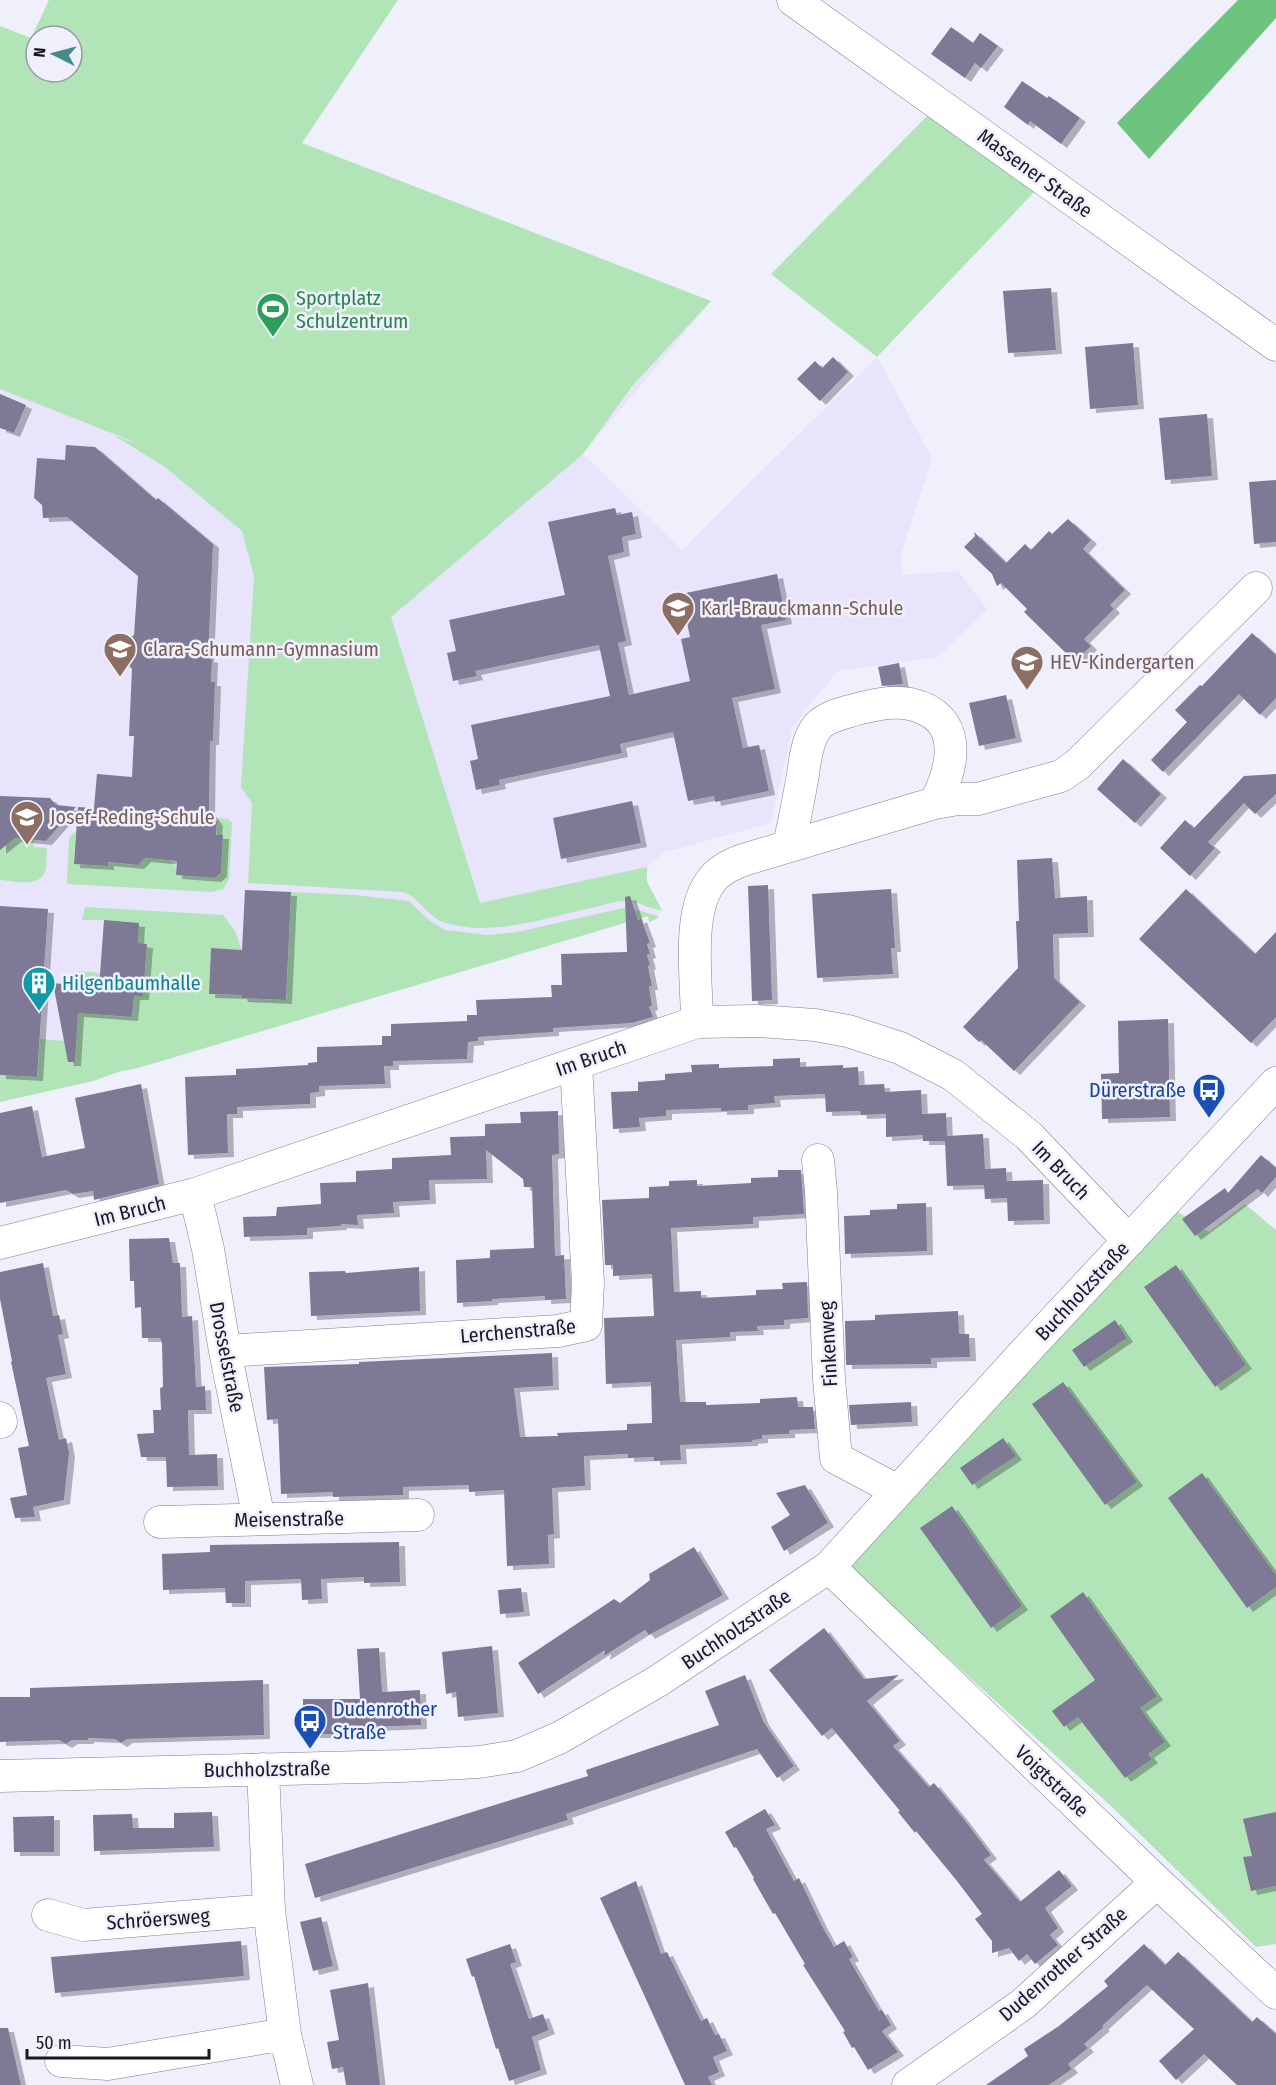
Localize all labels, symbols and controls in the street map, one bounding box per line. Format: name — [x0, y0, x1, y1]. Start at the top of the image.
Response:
north arrow — [24, 24, 84, 84]
text: N — [30, 47, 50, 58]
street label: Massener Straße — [973, 123, 1097, 223]
place label: Sportplatz Schulzentrum — [296, 286, 409, 333]
sports icon: Sportplatz Schulzentrum — [255, 291, 291, 338]
school or university icon: Karl-Brauckmann-Schule — [660, 590, 696, 637]
place label: Karl-Brauckmann-Schule — [701, 596, 904, 620]
school or university icon: Clara-Schumann-Gymnasium — [102, 631, 138, 678]
place label: Clara-Schumann-Gymnasium — [143, 637, 379, 661]
school or university icon: HEV-Kindergarten — [1009, 644, 1045, 691]
place label: HEV-Kindergarten — [1050, 650, 1194, 674]
school or university icon: Josef-Reding-Schule — [9, 799, 45, 846]
place label: Josef-Reding-Schule — [50, 805, 215, 829]
building icon: Hilgenbaumhalle — [21, 965, 57, 1012]
place label: Hilgenbaumhalle — [62, 971, 201, 995]
street label: Im Bruch — [553, 1035, 629, 1081]
bus stop icon: Dürerstraße — [1191, 1072, 1227, 1119]
place label: Dürerstraße — [1089, 1078, 1186, 1102]
street label: Im Bruch — [1027, 1135, 1095, 1205]
street label: Im Bruch — [92, 1191, 168, 1231]
street label: Buchholzstraße — [1030, 1236, 1134, 1346]
street label: Drosselstraße — [204, 1300, 250, 1414]
street label: Finkenweg — [814, 1300, 842, 1387]
street label: Lerchenstraße — [459, 1314, 577, 1348]
street label: Meisenstraße — [234, 1506, 344, 1532]
street label: Buchholzstraße — [677, 1584, 795, 1674]
place label: Dudenrother Straße — [333, 1697, 437, 1744]
bus stop icon: Dudenrother Straße — [292, 1703, 328, 1750]
street label: Voigtstraße — [1010, 1740, 1094, 1822]
street label: Buchholzstraße — [203, 1756, 331, 1782]
street label: Dudenrother Straße — [994, 1902, 1132, 2026]
street label: Schröersweg — [106, 1903, 211, 1935]
scale bar — [27, 2022, 208, 2060]
text: 50 m — [36, 2032, 72, 2054]

